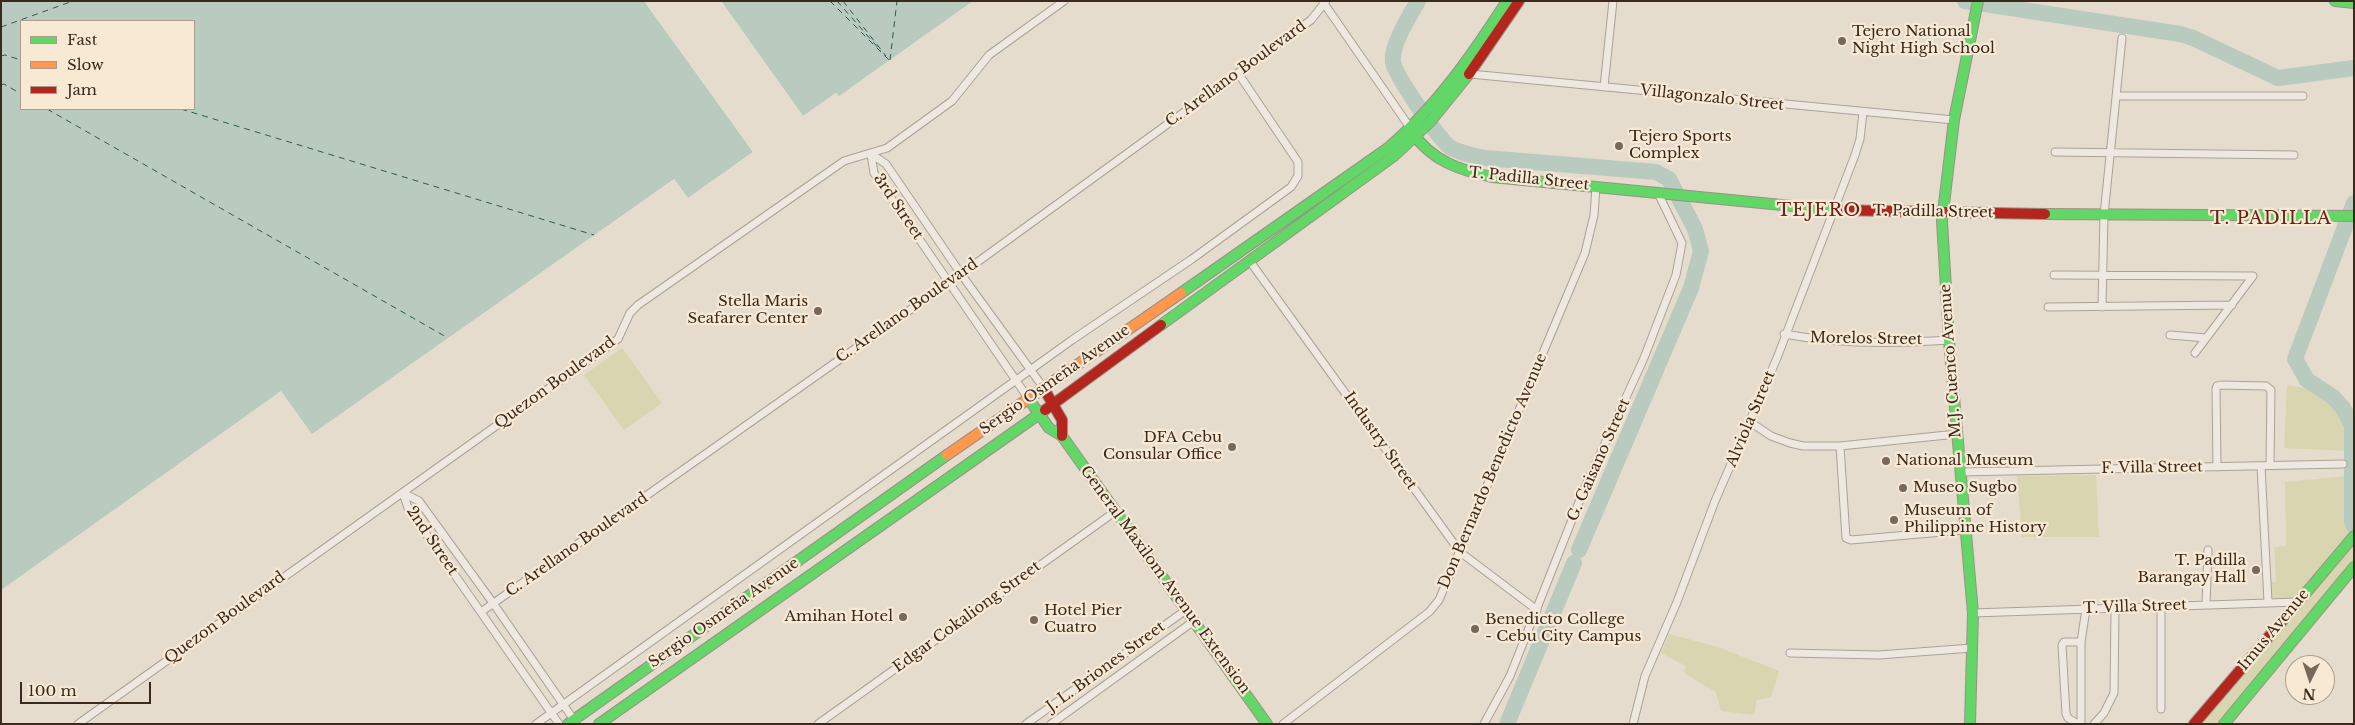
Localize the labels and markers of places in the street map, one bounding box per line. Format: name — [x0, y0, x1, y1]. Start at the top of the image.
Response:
place label: Tejero National Night High School — [1852, 23, 1995, 58]
marker: Tejero National Night High School — [1836, 35, 1848, 47]
place label: Tejero Sports Complex — [1629, 128, 1732, 163]
marker: Tejero Sports Complex — [1613, 140, 1625, 152]
place label: Stella Maris Seafarer Center — [688, 293, 808, 328]
marker: Stella Maris Seafarer Center — [812, 305, 824, 317]
place label: DFA Cebu Consular Office — [1103, 429, 1222, 464]
marker: DFA Cebu Consular Office — [1226, 441, 1238, 453]
place label: National Museum — [1896, 452, 2033, 470]
marker: National Museum — [1880, 455, 1892, 467]
place label: Museo Sugbo — [1913, 479, 2017, 497]
marker: Museo Sugbo — [1897, 482, 1909, 494]
place label: Museum of Philippine History — [1904, 502, 2046, 537]
marker: Museum of Philippine History — [1888, 514, 1900, 526]
place label: T. Padilla Barangay Hall — [2138, 552, 2246, 587]
marker: T. Padilla Barangay Hall — [2250, 564, 2262, 576]
place label: Hotel Pier Cuatro — [1044, 602, 1122, 637]
place label: Amihan Hotel — [785, 608, 893, 626]
marker: Amihan Hotel — [897, 611, 909, 623]
place label: Benedicto College - Cebu City Campus — [1485, 611, 1641, 646]
marker: Hotel Pier Cuatro — [1028, 614, 1040, 626]
marker: Benedicto College - Cebu City Campus — [1469, 623, 1481, 635]

